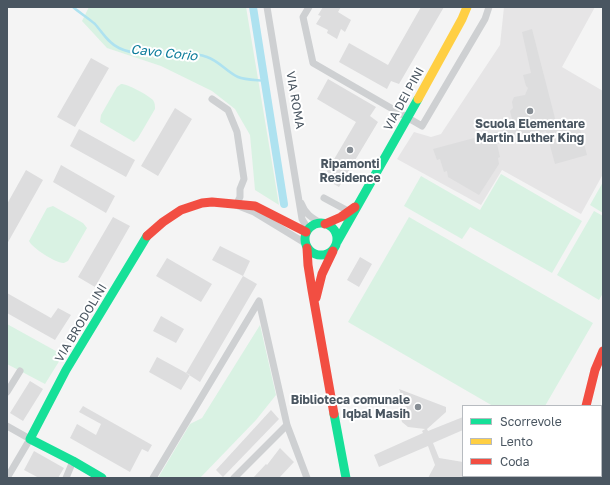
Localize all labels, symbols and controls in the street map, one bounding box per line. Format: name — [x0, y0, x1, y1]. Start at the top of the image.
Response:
water label: Cavo Corio — [130, 42, 198, 64]
street label: VIA DEI PINI — [381, 65, 427, 133]
street label: VIA ROMA — [283, 70, 307, 130]
marker: Scuola Elementare Martin Luther King — [525, 106, 535, 116]
place label: Scuola Elementare Martin Luther King — [475, 117, 585, 145]
marker: Ripamonti Residence — [345, 145, 355, 155]
place label: Ripamonti Residence — [320, 157, 380, 185]
street label: VIA BRODOLINI — [52, 281, 110, 365]
place label: Biblioteca comunale Iqbal Masih — [291, 393, 410, 421]
marker: Biblioteca comunale Iqbal Masih — [413, 402, 423, 412]
legend — [462, 405, 602, 477]
text: Scorrevole — [500, 414, 562, 429]
text: Lento — [500, 434, 533, 449]
text: Coda — [500, 454, 530, 469]

